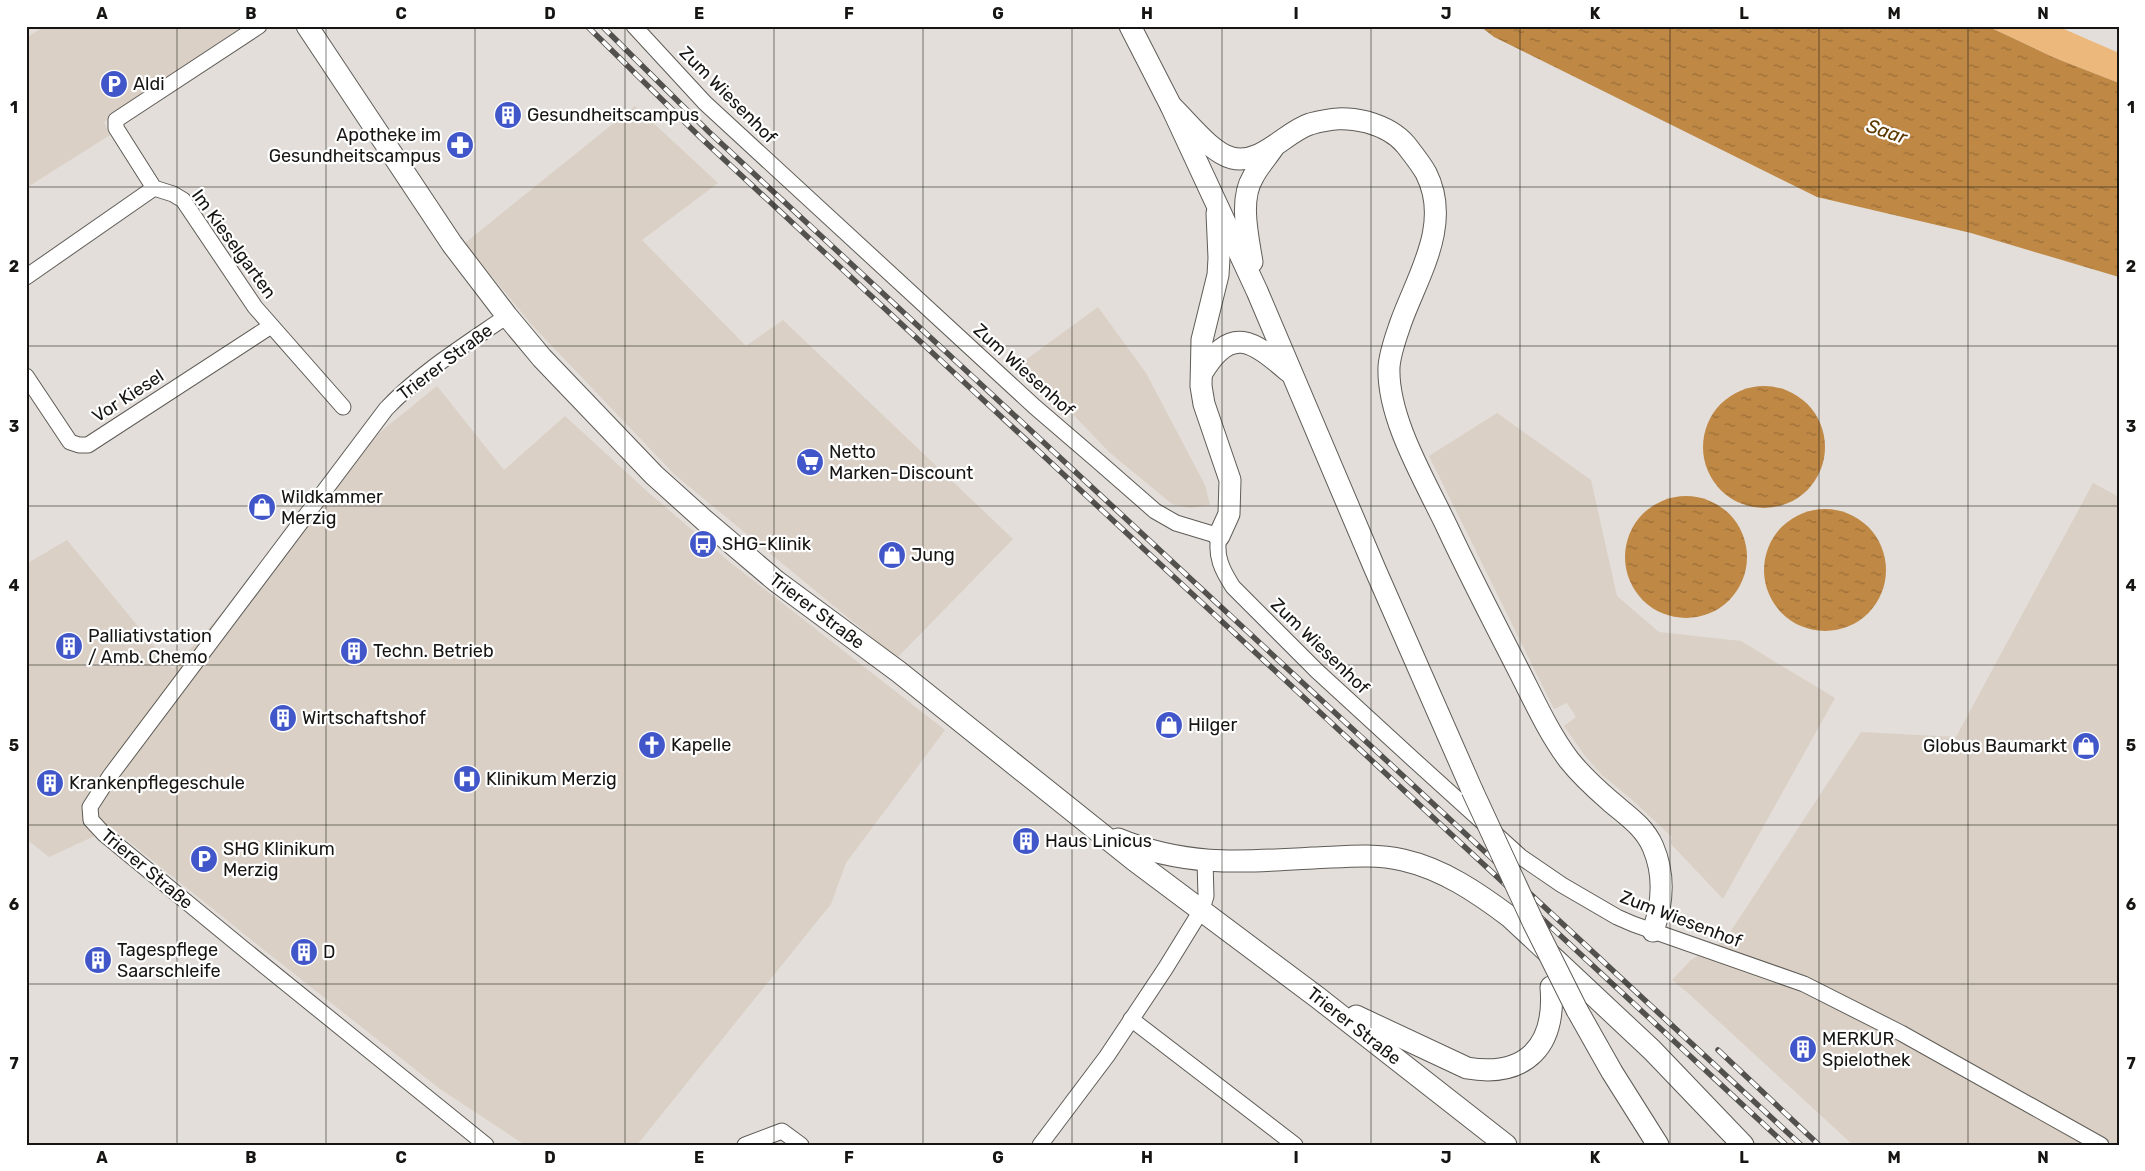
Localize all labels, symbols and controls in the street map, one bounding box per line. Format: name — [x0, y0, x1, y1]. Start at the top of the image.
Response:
text: A — [96, 4, 108, 23]
text: B — [245, 4, 257, 23]
text: C — [395, 4, 407, 23]
text: D — [544, 4, 556, 23]
text: E — [694, 4, 704, 23]
text: F — [844, 4, 854, 23]
text: G — [992, 4, 1004, 23]
text: H — [1141, 4, 1153, 23]
text: I — [1293, 4, 1299, 23]
text: J — [1441, 4, 1451, 23]
text: K — [1590, 4, 1601, 23]
text: L — [1739, 4, 1749, 23]
text: M — [1887, 4, 1901, 23]
text: N — [2037, 4, 2049, 23]
street label: Zum Wiesenhof — [675, 42, 781, 148]
parking icon: Aldi — [99, 69, 129, 99]
place label: Aldi — [133, 73, 165, 95]
text: 1 — [10, 98, 18, 117]
text: 1 — [2127, 98, 2135, 117]
building icon: Gesundheitscampus — [493, 100, 523, 130]
place label: Gesundheitscampus — [527, 104, 699, 126]
water label: Saar — [1864, 114, 1911, 149]
place label: Apotheke im Gesundheitscampus — [269, 124, 441, 167]
pharmacy icon: Apotheke im Gesundheitscampus — [445, 130, 475, 160]
street label: Im Kieselgarten — [187, 185, 281, 303]
text: 2 — [9, 257, 19, 276]
text: 2 — [2126, 257, 2136, 276]
street label: Trierer Straße — [393, 319, 497, 405]
street label: Zum Wiesenhof — [969, 319, 1079, 421]
street label: Vor Kiesel — [88, 365, 168, 427]
text: 3 — [9, 417, 19, 436]
text: 3 — [2126, 417, 2136, 436]
place label: Netto Marken-Discount — [829, 441, 973, 484]
supermarket icon: Netto Marken-Discount — [795, 447, 825, 477]
place label: Wildkammer Merzig — [281, 486, 383, 529]
shop icon: Wildkammer Merzig — [247, 492, 277, 522]
bus stop icon: SHG-Klinik — [688, 529, 718, 559]
place label: SHG-Klinik — [722, 533, 812, 555]
shop icon: Jung — [877, 540, 907, 570]
place label: Jung — [911, 544, 955, 566]
street label: Trierer Straße — [765, 568, 869, 654]
text: 4 — [9, 576, 20, 595]
text: 4 — [2126, 576, 2137, 595]
street label: Zum Wiesenhof — [1266, 593, 1374, 699]
place label: Palliativstation / Amb. Chemo — [88, 625, 212, 668]
building icon: Palliativstation / Amb. Chemo — [54, 631, 84, 661]
building icon: Techn. Betrieb — [339, 636, 369, 666]
place label: Techn. Betrieb — [373, 640, 494, 662]
building icon: Wirtschaftshof — [268, 703, 298, 733]
place label: Wirtschaftshof — [302, 707, 426, 729]
shop icon: Hilger — [1154, 710, 1184, 740]
place label: Hilger — [1188, 714, 1237, 736]
church icon: Kapelle — [637, 730, 667, 760]
shop icon: Globus Baumarkt — [2071, 731, 2101, 761]
place label: Kapelle — [671, 734, 731, 756]
place label: Globus Baumarkt — [1923, 735, 2067, 757]
text: 5 — [9, 736, 19, 755]
text: 5 — [2126, 736, 2136, 755]
hospital icon: Klinikum Merzig — [452, 764, 482, 794]
building icon: Krankenpflegeschule — [35, 768, 65, 798]
place label: Klinikum Merzig — [486, 768, 617, 790]
place label: Krankenpflegeschule — [69, 772, 245, 794]
street label: Trierer Straße — [97, 824, 197, 914]
building icon: Haus Linicus — [1011, 826, 1041, 856]
place label: Haus Linicus — [1045, 830, 1152, 852]
place label: SHG Klinikum Merzig — [223, 838, 335, 881]
parking icon: SHG Klinikum Merzig — [189, 844, 219, 874]
street label: Zum Wiesenhof — [1617, 886, 1745, 952]
text: 6 — [9, 895, 19, 914]
text: 6 — [2126, 895, 2136, 914]
building icon: D — [289, 937, 319, 967]
place label: Tagespflege Saarschleife — [117, 939, 221, 982]
place label: D — [323, 941, 335, 963]
building icon: Tagespflege Saarschleife — [83, 945, 113, 975]
street label: Trierer Straße — [1303, 982, 1405, 1070]
place label: MERKUR Spielothek — [1822, 1028, 1911, 1071]
building icon: MERKUR Spielothek — [1788, 1034, 1818, 1064]
text: 7 — [9, 1054, 19, 1073]
text: 7 — [2126, 1054, 2136, 1073]
text: A — [96, 1148, 108, 1167]
text: B — [245, 1148, 257, 1167]
text: C — [395, 1148, 407, 1167]
text: D — [544, 1148, 556, 1167]
text: E — [694, 1148, 704, 1167]
text: F — [844, 1148, 854, 1167]
text: G — [992, 1148, 1004, 1167]
text: H — [1141, 1148, 1153, 1167]
text: I — [1293, 1148, 1299, 1167]
text: J — [1441, 1148, 1451, 1167]
text: K — [1590, 1148, 1601, 1167]
text: L — [1739, 1148, 1749, 1167]
text: M — [1887, 1148, 1901, 1167]
text: N — [2037, 1148, 2049, 1167]

